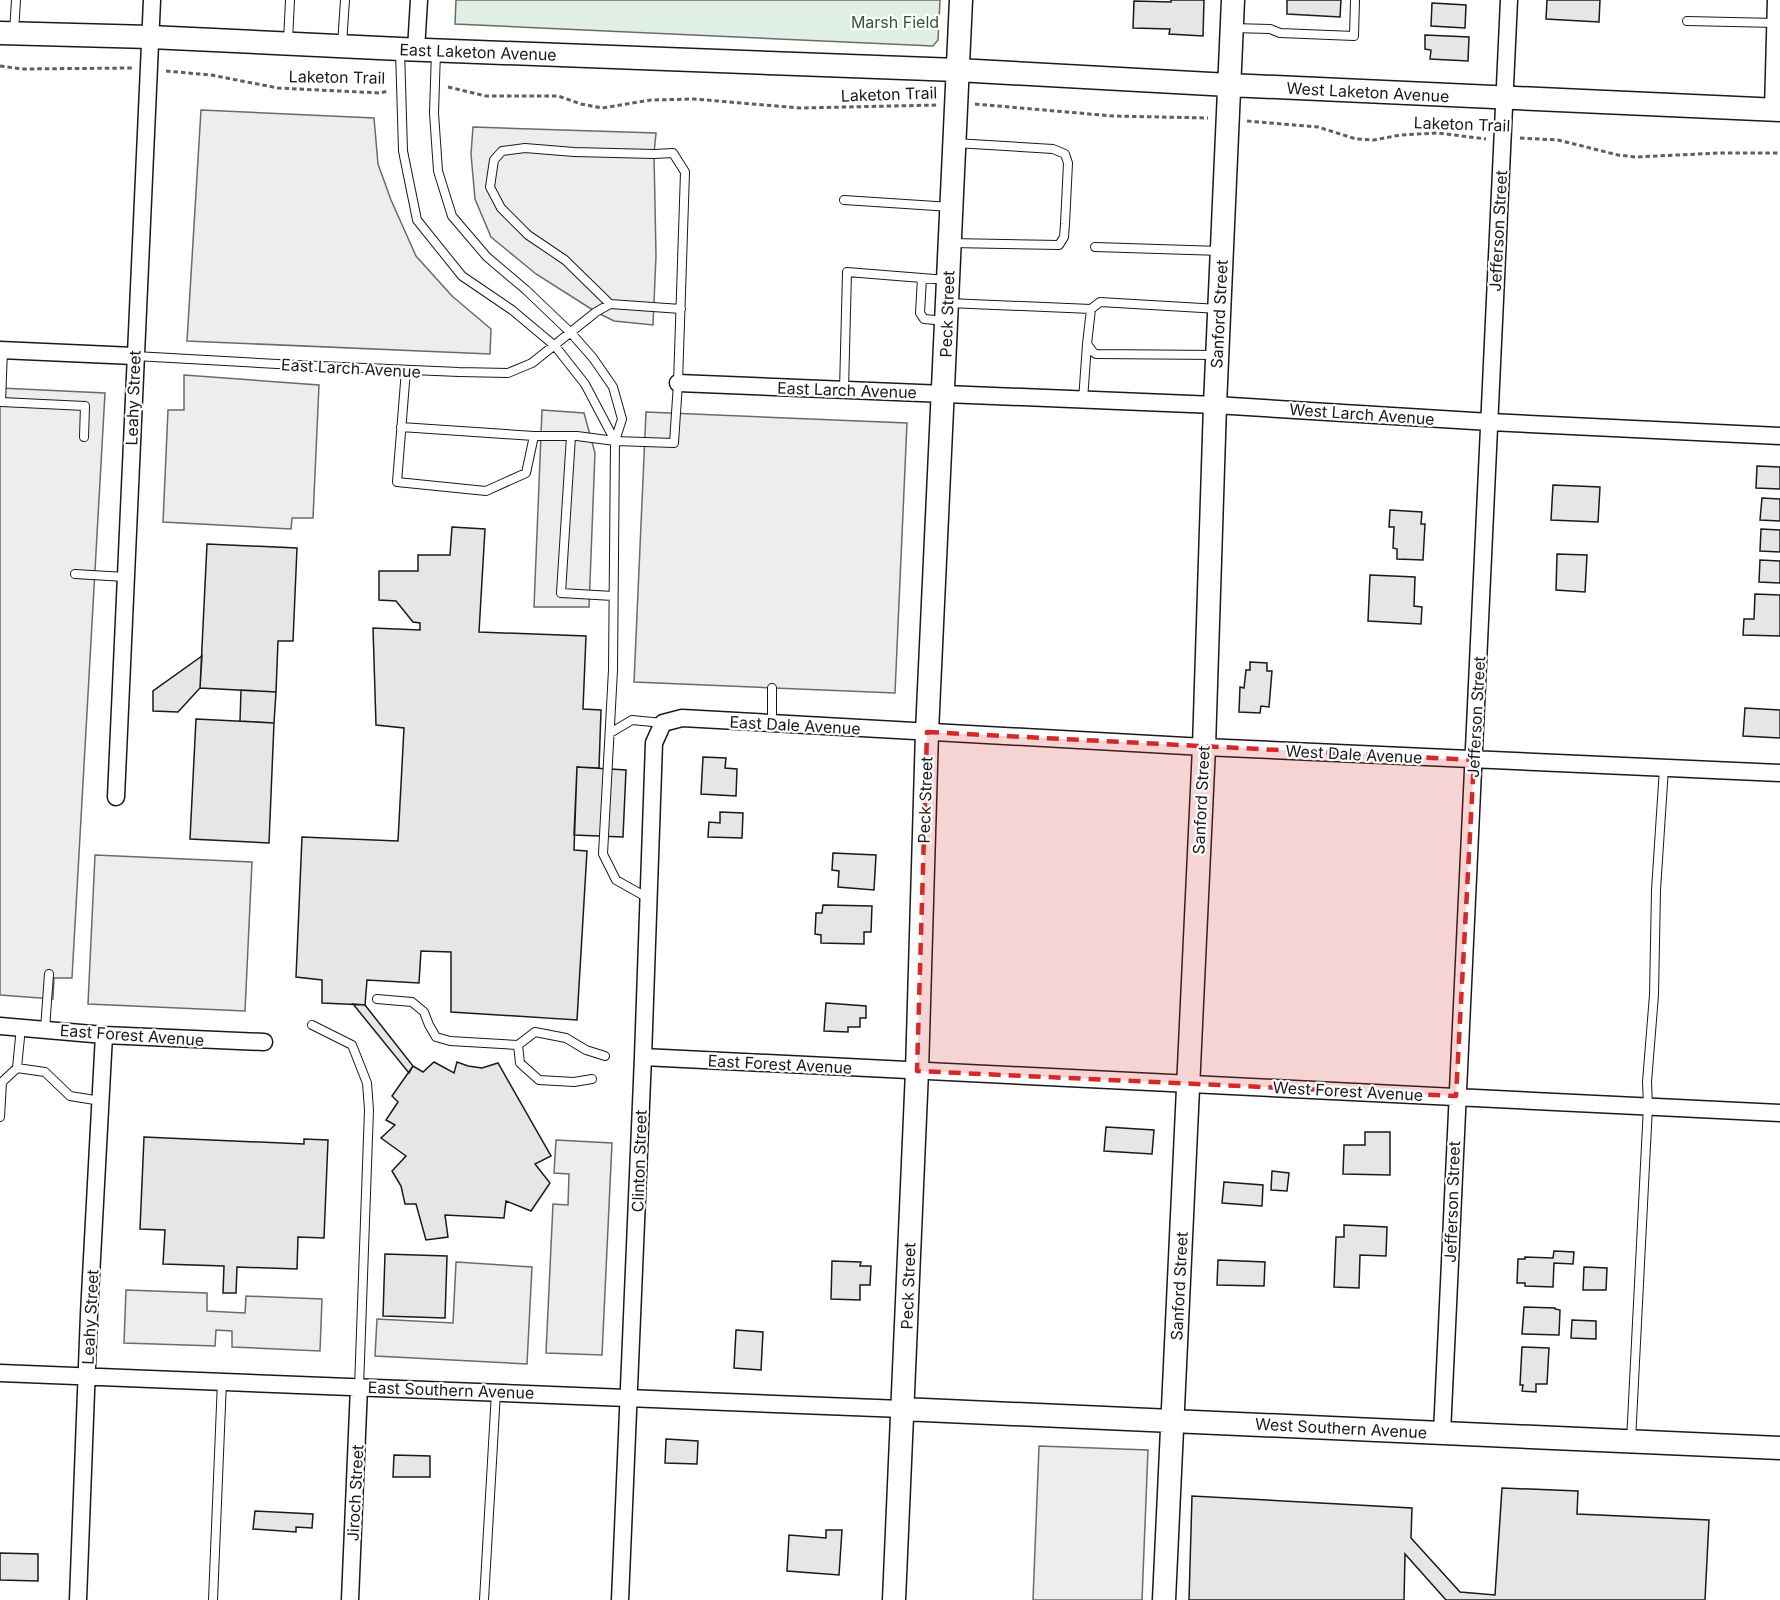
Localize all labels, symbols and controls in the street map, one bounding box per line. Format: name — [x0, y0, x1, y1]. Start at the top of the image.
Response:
park label: Marsh Field — [851, 12, 939, 32]
street label: East Laketon Avenue — [399, 39, 557, 65]
street label: Laketon Trail — [289, 66, 385, 88]
street label: West Laketon Avenue — [1286, 78, 1450, 106]
street label: Laketon Trail — [840, 82, 938, 106]
street label: Laketon Trail — [1413, 112, 1511, 136]
street label: Jefferson Street — [1485, 170, 1511, 292]
street label: Sanford Street — [1206, 259, 1232, 369]
street label: Peck Street — [935, 270, 959, 358]
street label: Leahy Street — [121, 350, 145, 446]
street label: East Larch Avenue — [281, 354, 421, 382]
street label: East Larch Avenue — [777, 378, 917, 402]
street label: West Larch Avenue — [1289, 399, 1435, 429]
street label: Jefferson Street — [1463, 656, 1489, 778]
street label: East Dale Avenue — [729, 712, 861, 738]
street label: West Dale Avenue — [1285, 740, 1423, 768]
street label: Sanford Street — [1188, 745, 1214, 855]
street label: Peck Street — [913, 756, 937, 844]
street label: East Forest Avenue — [59, 1020, 205, 1050]
street label: East Forest Avenue — [707, 1050, 853, 1078]
street label: West Forest Avenue — [1272, 1077, 1424, 1105]
street label: Clinton Street — [627, 1109, 651, 1213]
street label: Jefferson Street — [1440, 1141, 1464, 1263]
street label: Sanford Street — [1166, 1231, 1192, 1341]
street label: Peck Street — [896, 1242, 920, 1330]
street label: Leahy Street — [78, 1269, 102, 1365]
street label: East Southern Avenue — [367, 1377, 535, 1403]
street label: West Southern Avenue — [1254, 1414, 1428, 1442]
street label: Jiroch Street — [342, 1444, 368, 1542]

